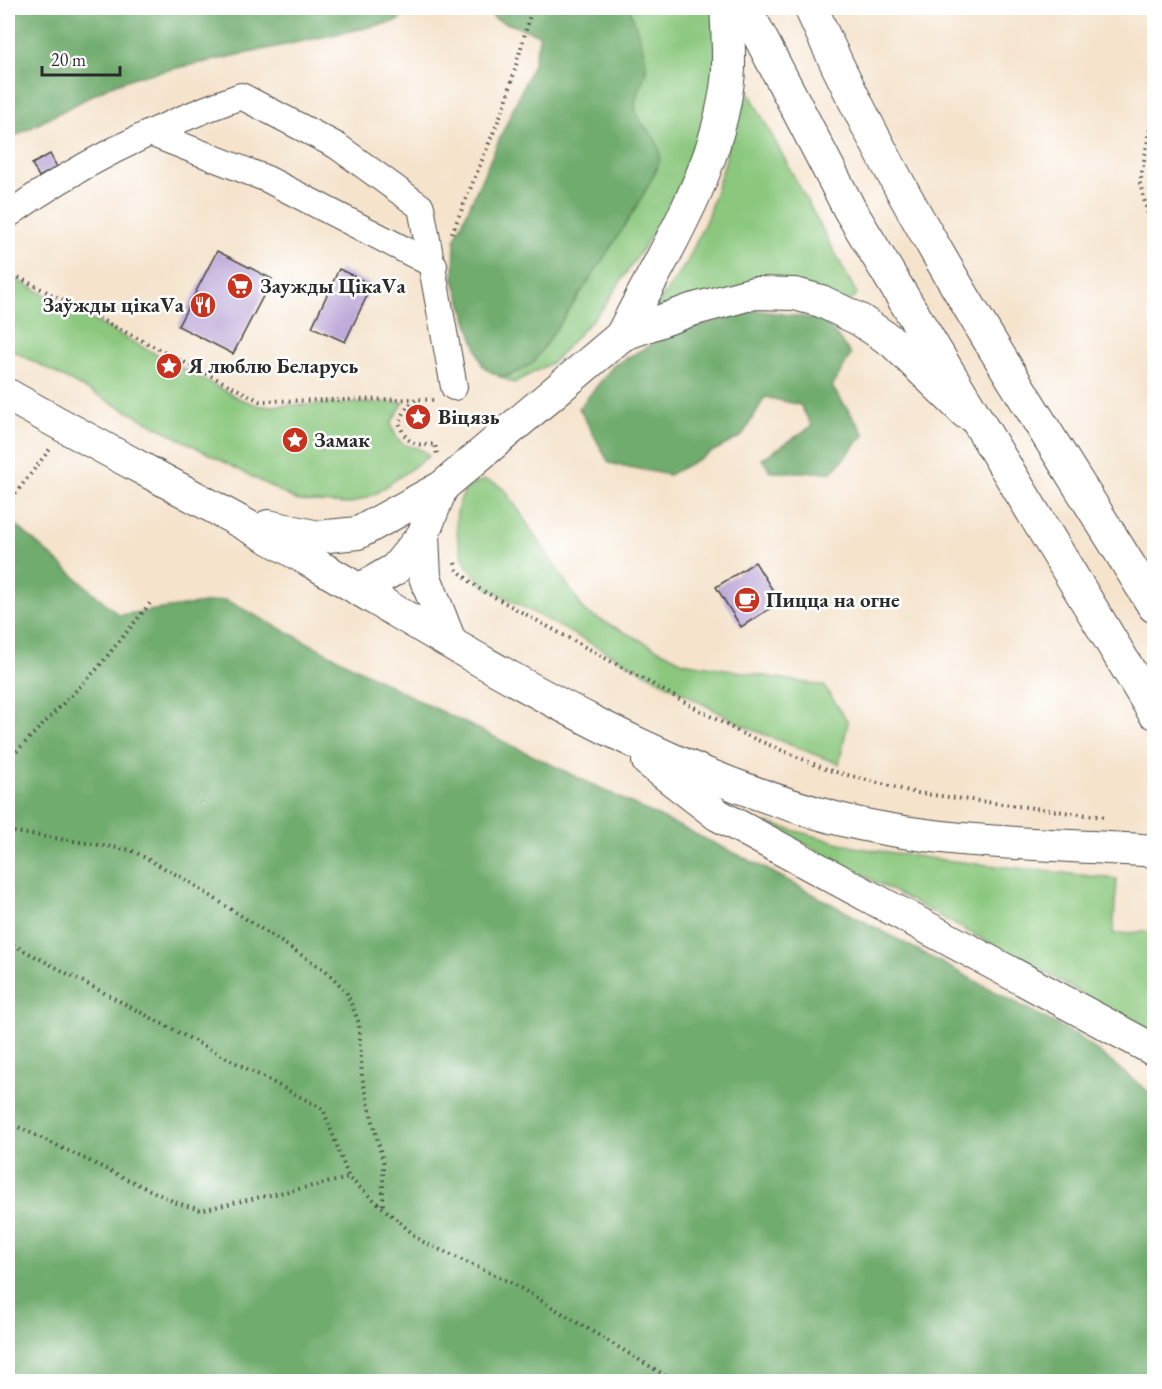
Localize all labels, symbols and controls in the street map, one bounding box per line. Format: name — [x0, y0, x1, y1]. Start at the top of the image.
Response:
scale bar — [42, 39, 120, 77]
text: 20 m — [51, 48, 86, 71]
supermarket icon: Заужды ЦікаVа — [225, 271, 255, 301]
place label: Заужды ЦікаVа — [260, 272, 406, 299]
restaurant icon: Заўжды цікаVа — [188, 290, 218, 320]
place label: Заўжды цікаVа — [43, 291, 185, 318]
place icon: Я люблю Беларусь — [154, 351, 184, 381]
place label: Я люблю Беларусь — [187, 352, 358, 379]
place icon: Віцязь — [403, 402, 433, 432]
place label: Віцязь — [438, 403, 500, 430]
place icon: Замак — [280, 425, 310, 455]
place label: Замак — [314, 426, 370, 453]
cafe icon: Пицца на огне — [732, 585, 762, 615]
place label: Пицца на огне — [766, 586, 900, 613]

